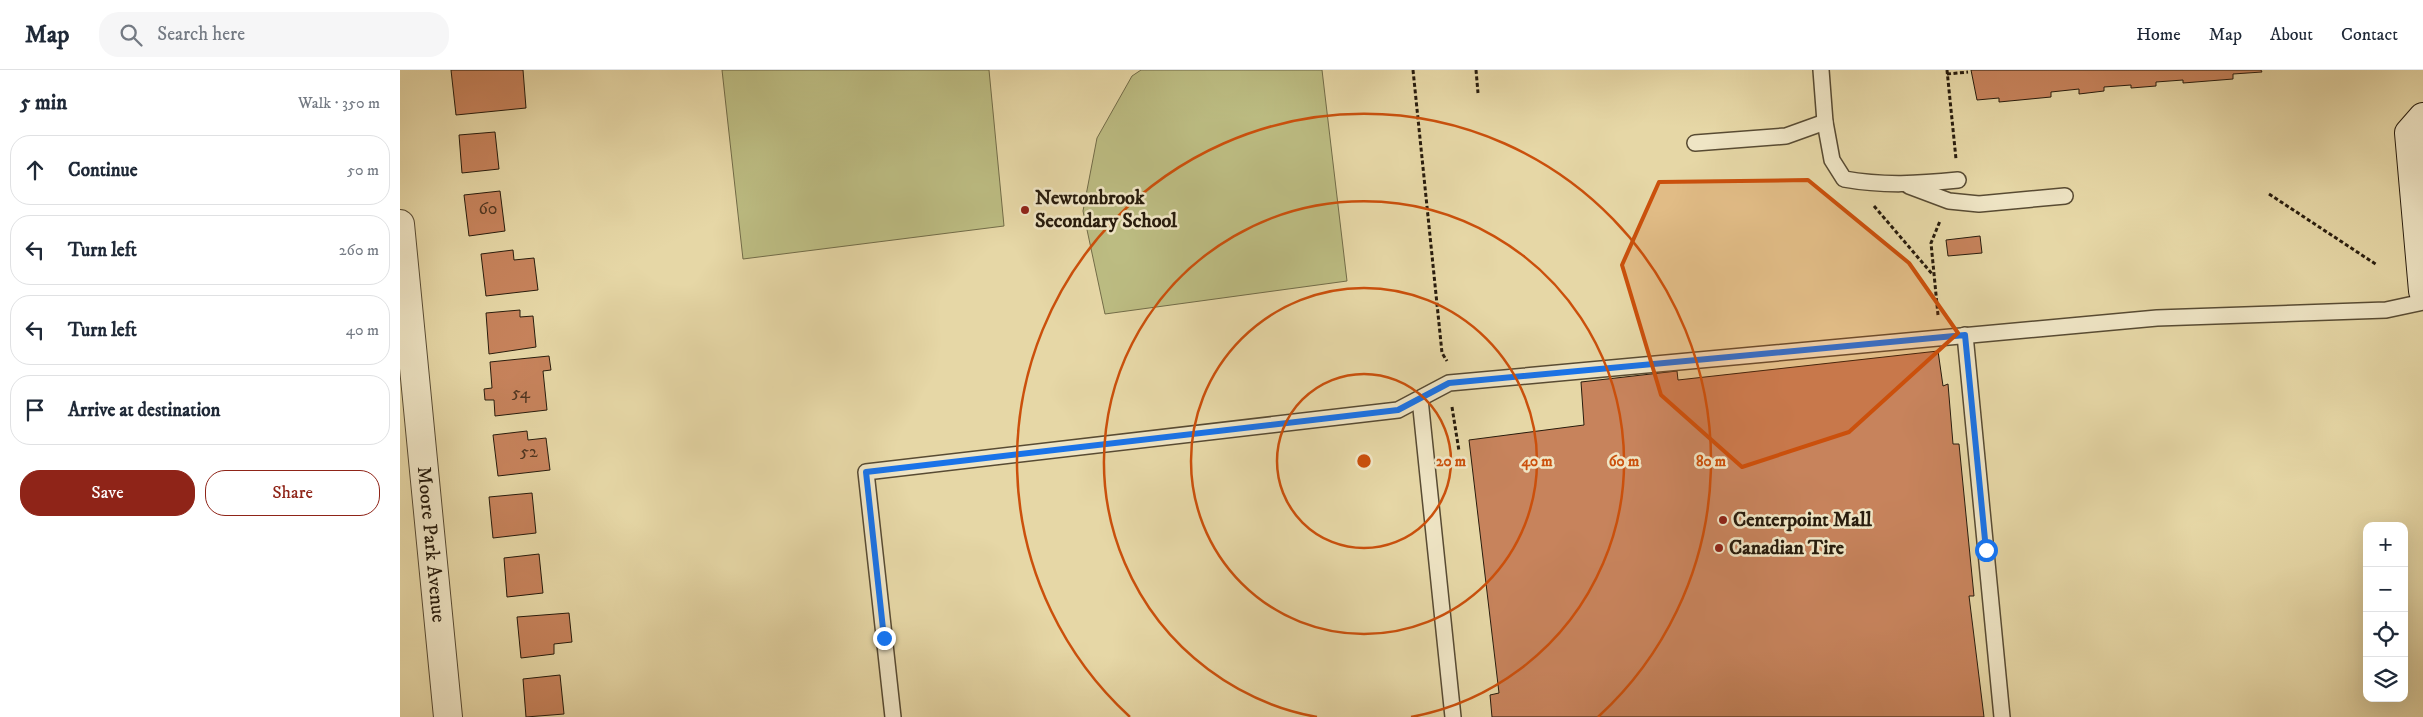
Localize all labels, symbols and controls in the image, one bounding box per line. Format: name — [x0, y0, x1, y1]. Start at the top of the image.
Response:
search box — [99, 12, 449, 57]
text: Map — [25, 20, 69, 50]
icon: search — [117, 21, 145, 49]
text: Search here — [157, 23, 245, 46]
text: Home — [2136, 24, 2181, 46]
text: Map — [2209, 24, 2242, 46]
text: About — [2270, 24, 2313, 46]
text: Contact — [2341, 24, 2398, 46]
text: 5 min — [20, 90, 67, 116]
text: Walk · 350 m — [298, 93, 380, 113]
icon: ahead — [21, 156, 49, 184]
text: Continue — [68, 159, 138, 182]
text: 50 m — [347, 160, 379, 180]
place label: Newtonbrook Secondary School — [1035, 186, 1178, 234]
house number: 60 — [478, 198, 498, 220]
marker: Newtonbrook Secondary School — [1019, 204, 1031, 216]
icon: left — [21, 236, 49, 264]
text: Turn left — [68, 239, 137, 262]
text: 260 m — [339, 240, 379, 260]
icon: left — [21, 316, 49, 344]
text: Turn left — [68, 319, 137, 342]
text: 40 m — [346, 320, 379, 340]
house number: 54 — [512, 382, 531, 404]
icon: arrive — [21, 396, 49, 424]
text: Arrive at destination — [68, 399, 220, 422]
house number: 52 — [520, 441, 538, 463]
centre of rings — [1355, 452, 1373, 470]
text: 20 m — [1436, 452, 1467, 471]
text: 40 m — [1520, 452, 1553, 471]
text: 60 m — [1609, 452, 1640, 471]
text: 80 m — [1696, 452, 1727, 471]
street label: Moore Park Avenue — [411, 465, 451, 624]
button: Save — [20, 470, 195, 516]
button: Share — [205, 470, 380, 516]
place label: Centerpoint Mall — [1733, 508, 1873, 533]
marker: Centerpoint Mall — [1717, 514, 1729, 526]
map controls — [2363, 522, 2408, 702]
button: + — [2363, 522, 2408, 567]
place label: Canadian Tire — [1729, 536, 1845, 561]
route start — [1975, 539, 1998, 562]
marker: Canadian Tire — [1713, 542, 1725, 554]
button: − — [2363, 567, 2408, 612]
button: locate — [2363, 612, 2408, 657]
route end — [873, 627, 896, 650]
button: layers — [2363, 657, 2408, 702]

